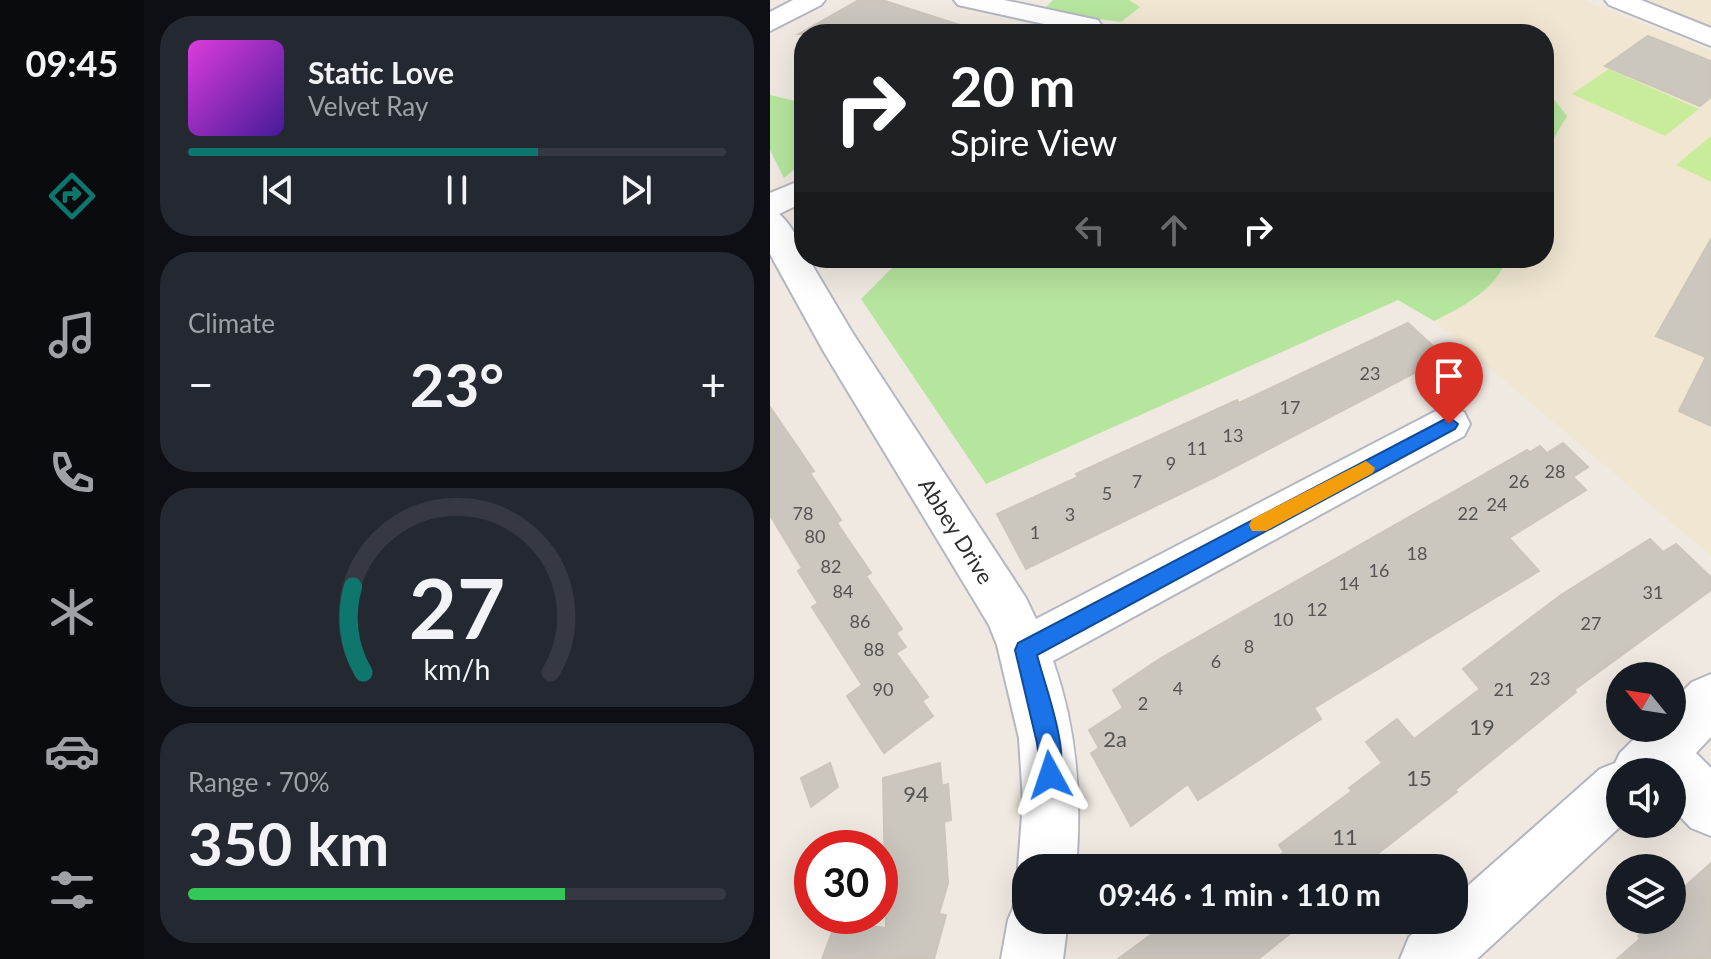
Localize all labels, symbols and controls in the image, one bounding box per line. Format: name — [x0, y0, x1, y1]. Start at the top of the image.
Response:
text: 09:45 — [26, 41, 118, 85]
text: 20 m — [950, 52, 1075, 119]
text: Static Love — [308, 54, 454, 90]
icon: right — [818, 56, 922, 160]
text: Velvet Ray — [308, 90, 428, 122]
text: Spire View — [950, 120, 1117, 164]
icon: directions — [44, 168, 100, 224]
icon: previous — [256, 168, 300, 212]
icon: pause — [435, 168, 479, 212]
icon: next — [614, 168, 658, 212]
icon: left — [1068, 208, 1112, 252]
icon: ahead — [1152, 208, 1196, 252]
icon: right — [1236, 208, 1280, 252]
icon: music — [44, 307, 100, 363]
text: Climate — [188, 307, 275, 339]
pin — [1415, 342, 1483, 424]
text: 23° — [410, 348, 504, 420]
icon: arrive — [1427, 354, 1471, 398]
text: − — [188, 358, 214, 410]
text: + — [700, 358, 726, 410]
house number: 23 — [1360, 362, 1380, 384]
house number: 17 — [1280, 396, 1300, 418]
house number: 13 — [1223, 424, 1243, 446]
house number: 11 — [1187, 437, 1207, 459]
icon: phone — [44, 445, 100, 501]
house number: 9 — [1166, 452, 1176, 474]
house number: 28 — [1545, 460, 1565, 482]
house number: 7 — [1132, 470, 1142, 492]
house number: 26 — [1509, 470, 1529, 492]
street label: Abbey Drive — [913, 473, 1000, 589]
house number: 5 — [1102, 482, 1112, 504]
house number: 24 — [1487, 493, 1507, 515]
house number: 78 — [793, 502, 813, 524]
house number: 22 — [1458, 502, 1478, 524]
house number: 3 — [1065, 503, 1075, 525]
house number: 1 — [1030, 521, 1040, 543]
house number: 80 — [805, 525, 825, 547]
house number: 18 — [1407, 542, 1427, 564]
house number: 82 — [821, 555, 841, 577]
text: 27 — [409, 557, 505, 657]
house number: 16 — [1369, 559, 1389, 581]
house number: 14 — [1339, 572, 1359, 594]
house number: 84 — [833, 580, 853, 602]
house number: 31 — [1643, 581, 1663, 603]
icon: climate — [44, 584, 100, 640]
house number: 12 — [1307, 598, 1327, 620]
house number: 10 — [1273, 608, 1293, 630]
house number: 86 — [850, 610, 870, 632]
house number: 27 — [1581, 612, 1601, 634]
house number: 8 — [1244, 635, 1254, 657]
house number: 88 — [864, 638, 884, 660]
house number: 6 — [1211, 650, 1221, 672]
text: km/h — [424, 653, 490, 687]
north arrow — [1606, 662, 1686, 742]
map controls — [1606, 662, 1686, 934]
house number: 23 — [1530, 667, 1550, 689]
house number: 4 — [1173, 677, 1183, 699]
house number: 90 — [873, 678, 893, 700]
house number: 21 — [1494, 678, 1514, 700]
house number: 2 — [1138, 692, 1148, 714]
house number: 19 — [1469, 713, 1495, 740]
icon: car — [44, 723, 100, 779]
house number: 2a — [1103, 725, 1127, 752]
position arrow — [1008, 733, 1092, 817]
button: sound — [1606, 758, 1686, 838]
house number: 15 — [1406, 764, 1432, 791]
text: Range · 70% — [188, 766, 330, 798]
house number: 94 — [903, 780, 929, 807]
text: 350 km — [188, 807, 389, 879]
house number: 11 — [1332, 823, 1358, 850]
speed limit sign: 30 — [794, 830, 898, 934]
button: layers — [1606, 854, 1686, 934]
icon: filters — [44, 862, 100, 918]
text: 09:46 · 1 min · 110 m — [1099, 876, 1381, 912]

